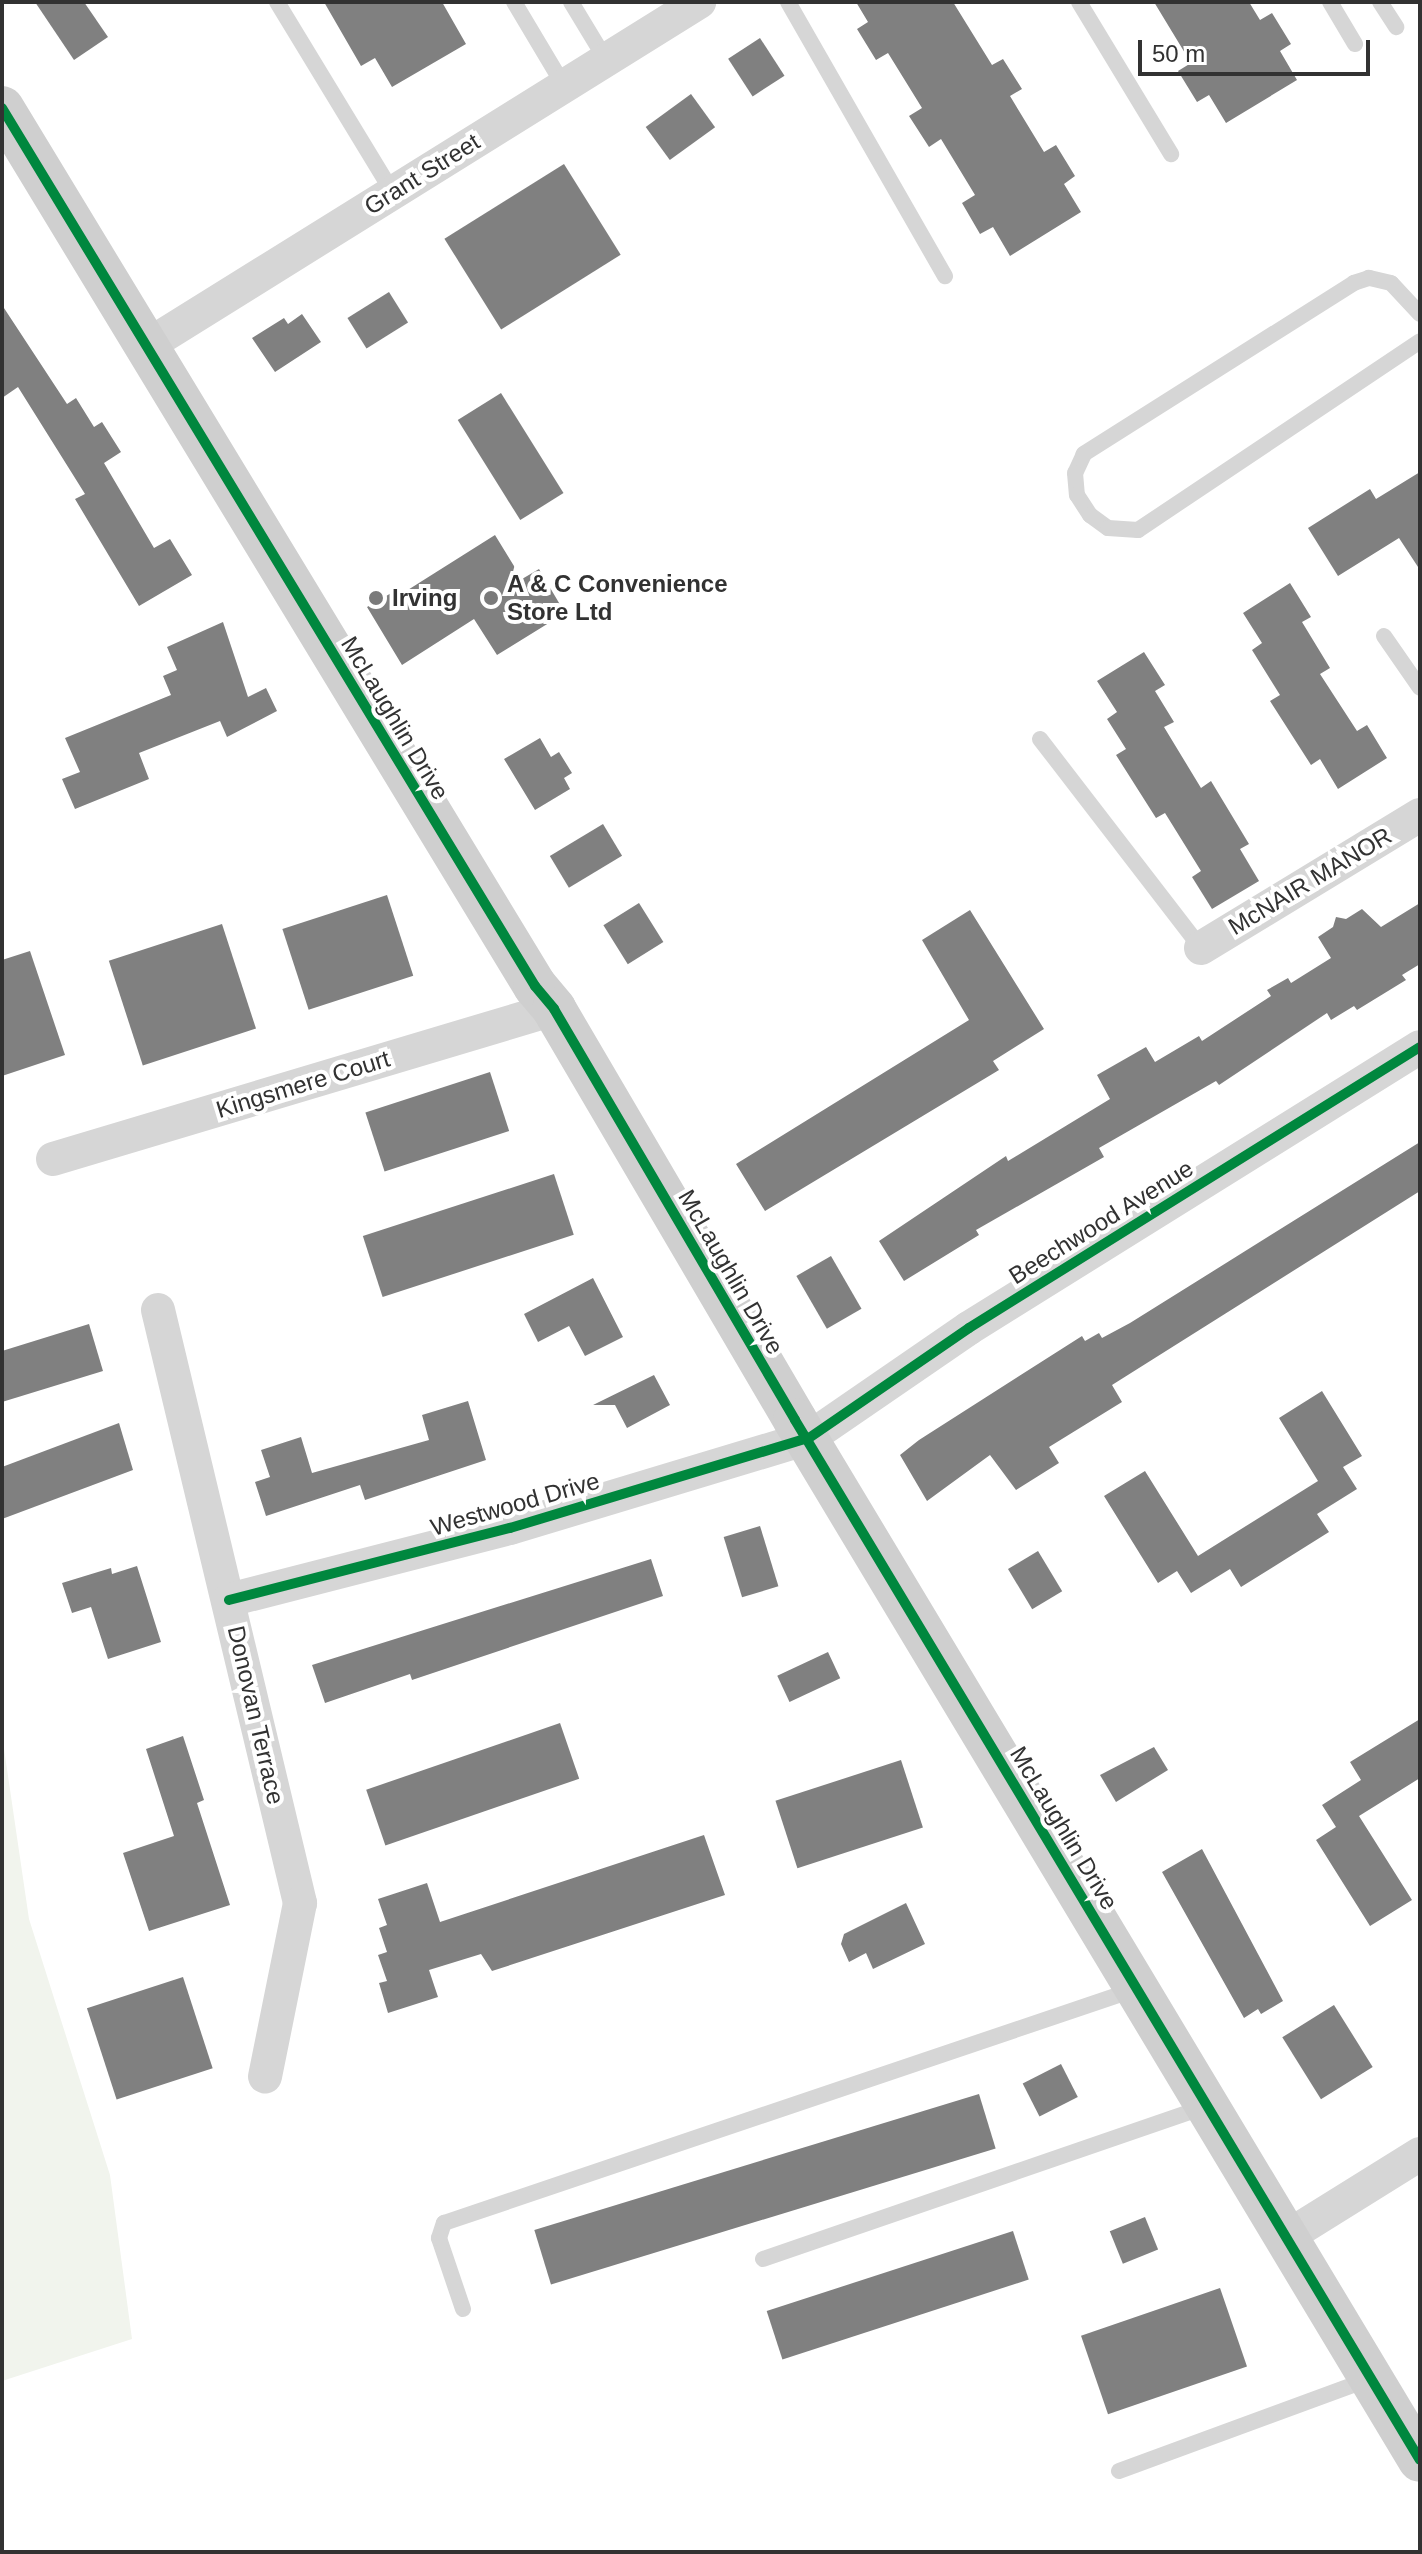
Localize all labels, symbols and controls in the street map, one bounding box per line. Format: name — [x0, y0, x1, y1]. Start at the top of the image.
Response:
scale bar — [1142, 24, 1374, 74]
text: 50 m — [1152, 40, 1205, 67]
street label: Grant Street — [359, 127, 485, 221]
place label: A & C Convenience Store Ltd — [507, 570, 728, 626]
place label: Irving — [392, 584, 457, 612]
marker: Irving — [367, 589, 385, 607]
marker: A & C Convenience Store Ltd — [482, 589, 500, 607]
street label: McLaughlin Drive — [335, 631, 455, 805]
street label: McNAIR MANOR — [1223, 821, 1397, 941]
street label: Kingsmere Court — [213, 1044, 393, 1124]
street label: Beechwood Avenue — [1003, 1153, 1199, 1291]
street label: McLaughlin Drive — [672, 1185, 790, 1359]
street label: Westwood Drive — [427, 1466, 603, 1542]
street label: Donovan Terrace — [221, 1623, 291, 1807]
street label: McLaughlin Drive — [1004, 1741, 1124, 1915]

